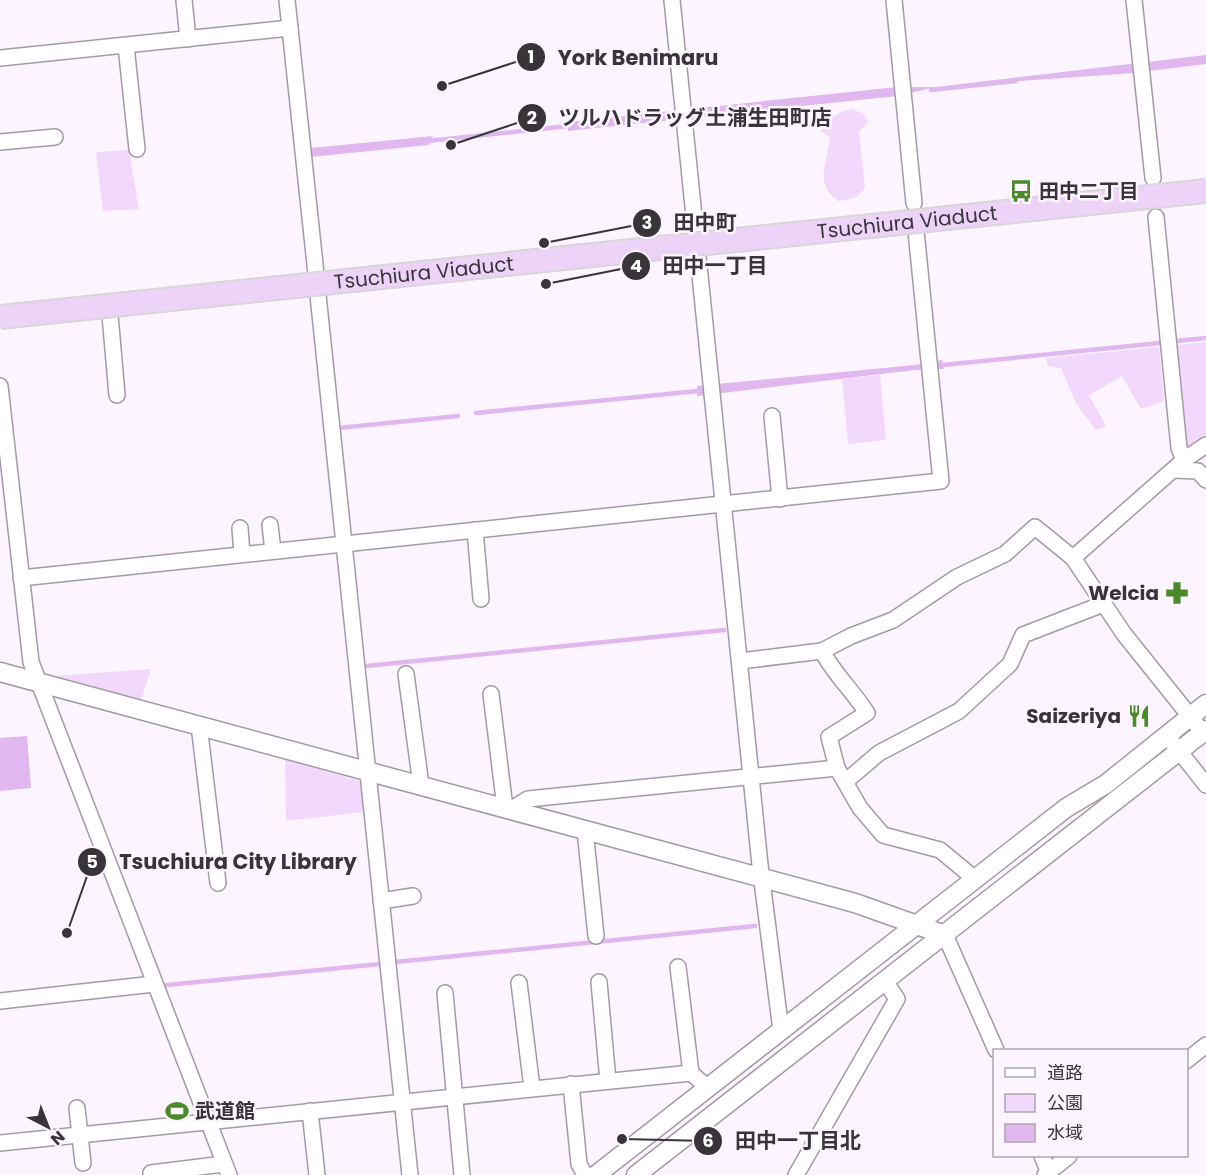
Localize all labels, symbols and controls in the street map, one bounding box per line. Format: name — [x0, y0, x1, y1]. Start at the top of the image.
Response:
callout: York Benimaru — [516, 38, 730, 77]
text: York Benimaru — [558, 43, 718, 72]
text: 1 — [528, 44, 534, 69]
callout: ツルハドラッグ土浦生田町店 — [517, 98, 844, 137]
text: ツルハドラッグ土浦生田町店 — [559, 103, 832, 132]
text: 2 — [527, 105, 537, 130]
place label: 田中二丁目 — [1039, 177, 1139, 205]
bus stop icon: 田中二丁目 — [1008, 178, 1034, 204]
street label: Tsuchiura Viaduct — [816, 199, 998, 246]
callout: 田中町 — [632, 203, 749, 242]
text: 田中町 — [674, 208, 737, 237]
text: 3 — [642, 210, 652, 235]
callout: 田中一丁目 — [621, 246, 780, 285]
street label: Tsuchiura Viaduct — [332, 249, 515, 296]
text: 田中一丁目 — [663, 251, 768, 280]
text: 4 — [630, 253, 642, 278]
place label: Welcia — [1088, 579, 1159, 607]
pharmacy icon: Welcia — [1164, 580, 1190, 606]
place label: Saizeriya — [1026, 702, 1121, 730]
restaurant icon: Saizeriya — [1126, 703, 1152, 729]
callout: Tsuchiura City Library — [77, 842, 369, 881]
text: Tsuchiura City Library — [119, 847, 358, 876]
text: 5 — [86, 849, 98, 874]
legend — [993, 1049, 1188, 1157]
text: 道路 — [1047, 1060, 1083, 1085]
text: 公園 — [1047, 1090, 1083, 1115]
north arrow — [18, 1097, 78, 1157]
place label: 武道館 — [195, 1097, 255, 1125]
sports icon: 武道館 — [164, 1098, 190, 1124]
text: 水域 — [1047, 1120, 1083, 1145]
callout: 田中一丁目北 — [693, 1121, 873, 1160]
text: N — [46, 1125, 70, 1150]
text: 田中一丁目北 — [735, 1126, 861, 1155]
text: 6 — [702, 1128, 714, 1153]

